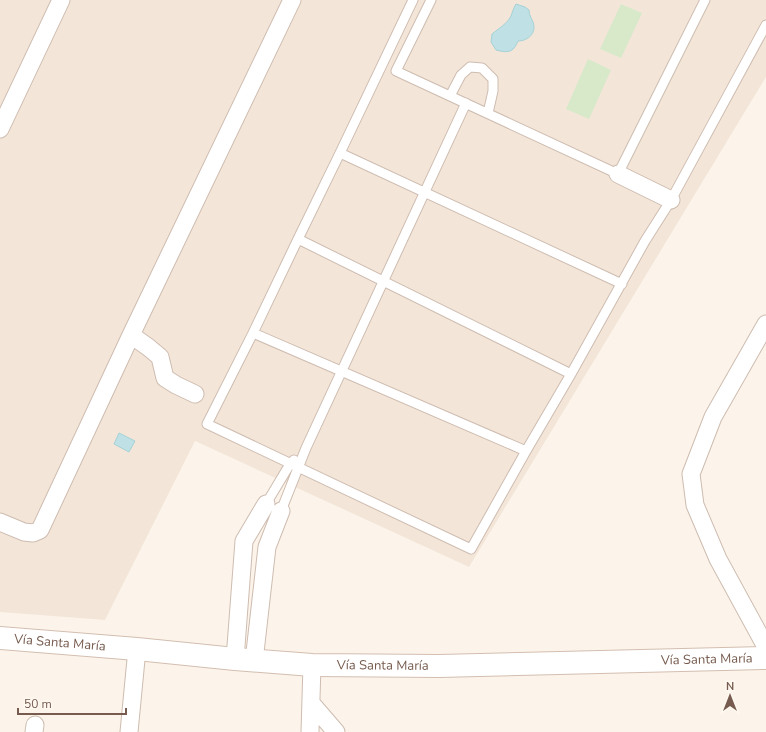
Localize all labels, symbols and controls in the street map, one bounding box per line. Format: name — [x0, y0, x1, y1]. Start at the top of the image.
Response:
street label: Vía Santa María — [12, 630, 106, 655]
street label: Vía Santa María — [660, 649, 753, 670]
street label: Vía Santa María — [336, 656, 429, 675]
north arrow — [710, 676, 750, 716]
text: N — [726, 679, 734, 694]
scale bar — [18, 690, 126, 716]
text: 50 m — [24, 696, 52, 712]

